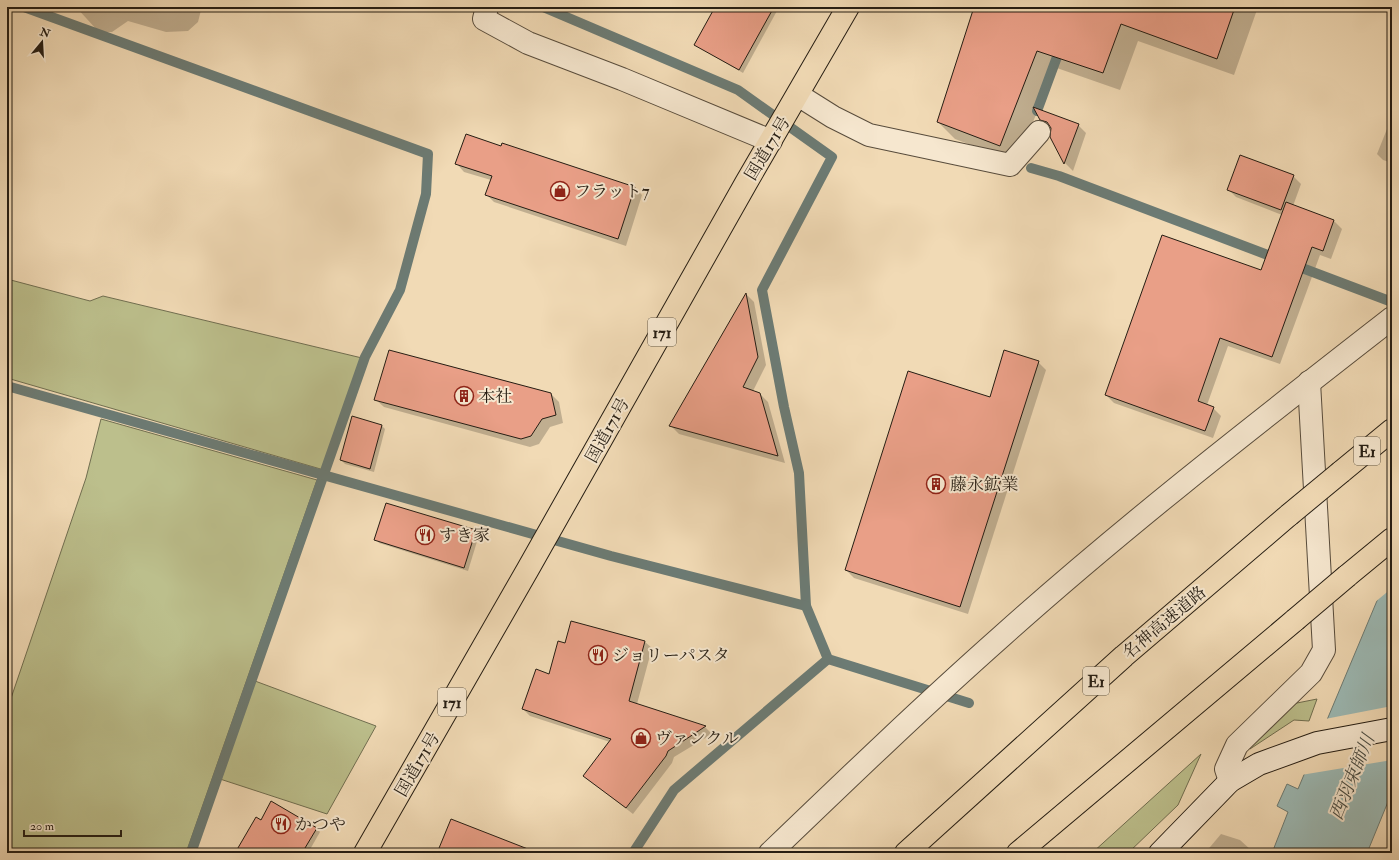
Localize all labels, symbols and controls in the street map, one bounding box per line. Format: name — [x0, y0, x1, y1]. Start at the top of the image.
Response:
north arrow — [22, 22, 62, 62]
text: N — [37, 25, 53, 41]
street label: 国道171号 — [740, 112, 795, 184]
shop icon: フラット7 — [549, 180, 571, 202]
place label: フラット7 — [574, 181, 650, 202]
road number: 171 — [648, 318, 676, 346]
building icon: 本社 — [453, 385, 475, 407]
place label: 本社 — [478, 386, 512, 407]
street label: 国道171号 — [581, 394, 634, 466]
road number: E1 — [1354, 437, 1380, 465]
building icon: 藤永鉱業 — [925, 473, 947, 495]
place label: 藤永鉱業 — [950, 474, 1018, 495]
restaurant icon: すき家 — [414, 524, 436, 546]
place label: すき家 — [439, 525, 490, 546]
street label: 名神高速道路 — [1119, 582, 1210, 663]
restaurant icon: ジョリーパスタ — [587, 644, 609, 666]
place label: ジョリーパスタ — [612, 645, 730, 666]
road number: E1 — [1083, 667, 1109, 695]
road number: 171 — [438, 688, 466, 716]
shop icon: ヴァンクル — [630, 727, 652, 749]
street label: 国道171号 — [391, 728, 444, 800]
place label: ヴァンクル — [655, 728, 739, 749]
water label: 西羽束師川 — [1325, 729, 1381, 823]
scale bar — [24, 812, 121, 838]
restaurant icon: かつや — [270, 813, 292, 835]
place label: かつや — [295, 814, 346, 835]
text: 20 m — [30, 819, 55, 834]

